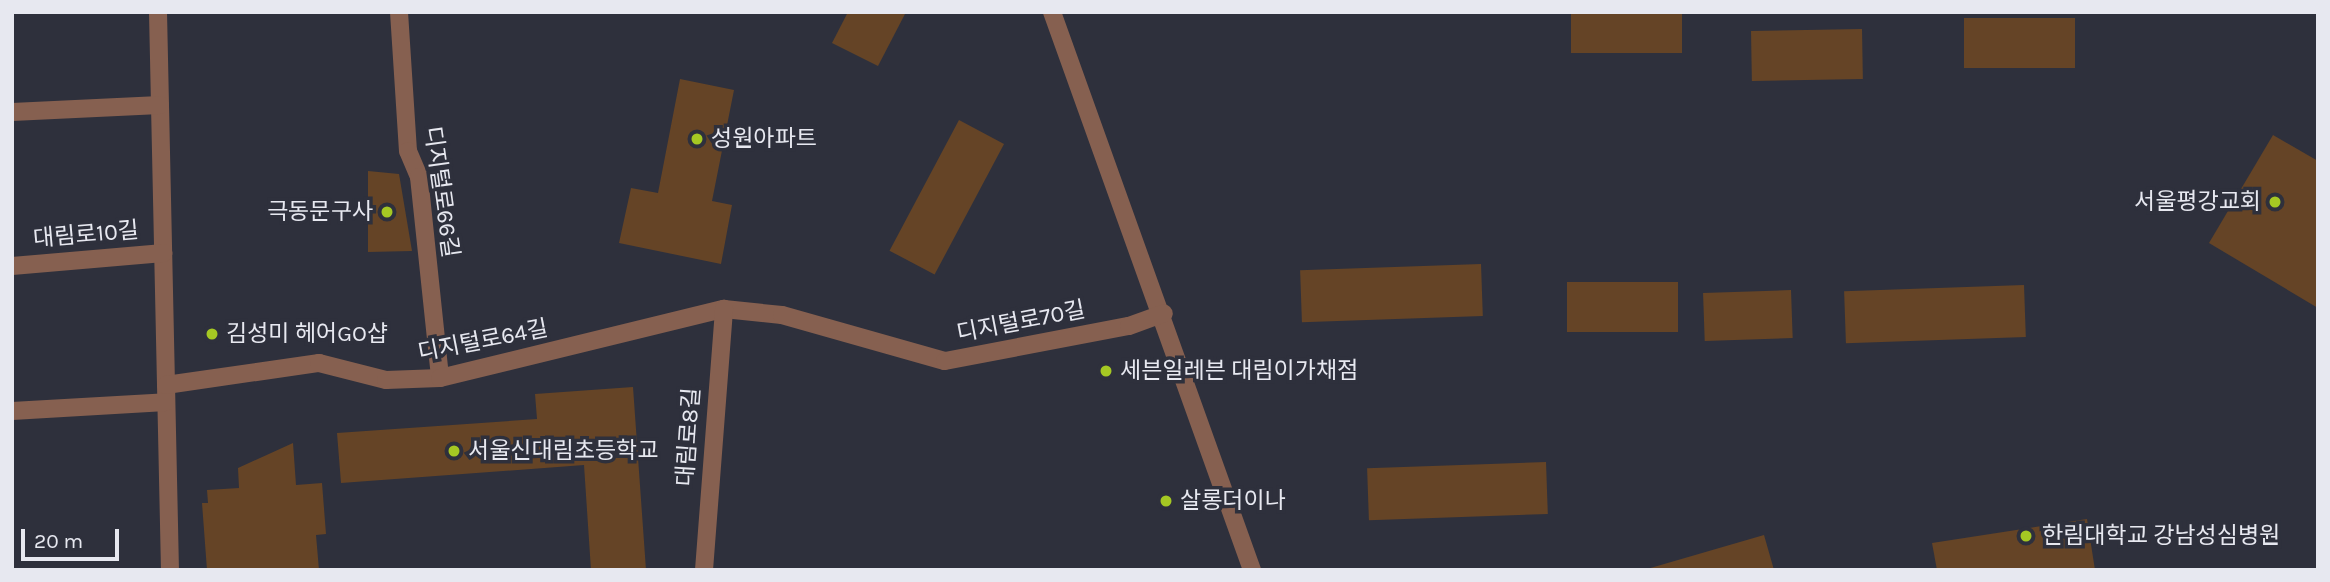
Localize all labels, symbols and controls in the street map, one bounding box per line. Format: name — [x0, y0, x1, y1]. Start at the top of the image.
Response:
street label: 디지털로66길 — [418, 125, 464, 259]
place label: 성원아파트 — [711, 125, 817, 153]
marker: 성원아파트 — [689, 131, 705, 147]
place label: 서울평강교회 — [2134, 188, 2261, 216]
marker: 서울평강교회 — [2267, 194, 2283, 210]
place label: 극동문구사 — [267, 198, 373, 226]
marker: 극동문구사 — [379, 204, 395, 220]
street label: 대림로10길 — [32, 217, 140, 253]
street label: 디지털로70길 — [954, 296, 1088, 348]
street label: 디지털로64길 — [416, 315, 550, 367]
place label: 김성미 헤어GO샵 — [226, 320, 388, 348]
marker: 김성미 헤어GO샵 — [204, 326, 220, 342]
place label: 세븐일레븐 대림이가채점 — [1120, 357, 1358, 385]
marker: 세븐일레븐 대림이가채점 — [1098, 363, 1114, 379]
street label: 대림로8길 — [672, 387, 706, 487]
place label: 서울신대림초등학교 — [468, 437, 658, 465]
marker: 서울신대림초등학교 — [446, 443, 462, 459]
place label: 살롱더이나 — [1180, 487, 1286, 515]
marker: 살롱더이나 — [1158, 493, 1174, 509]
scale bar — [24, 516, 122, 560]
place label: 한림대학교 강남성심병원 — [2042, 522, 2280, 550]
marker: 한림대학교 강남성심병원 — [2016, 526, 2036, 546]
text: 20 m — [34, 529, 83, 553]

